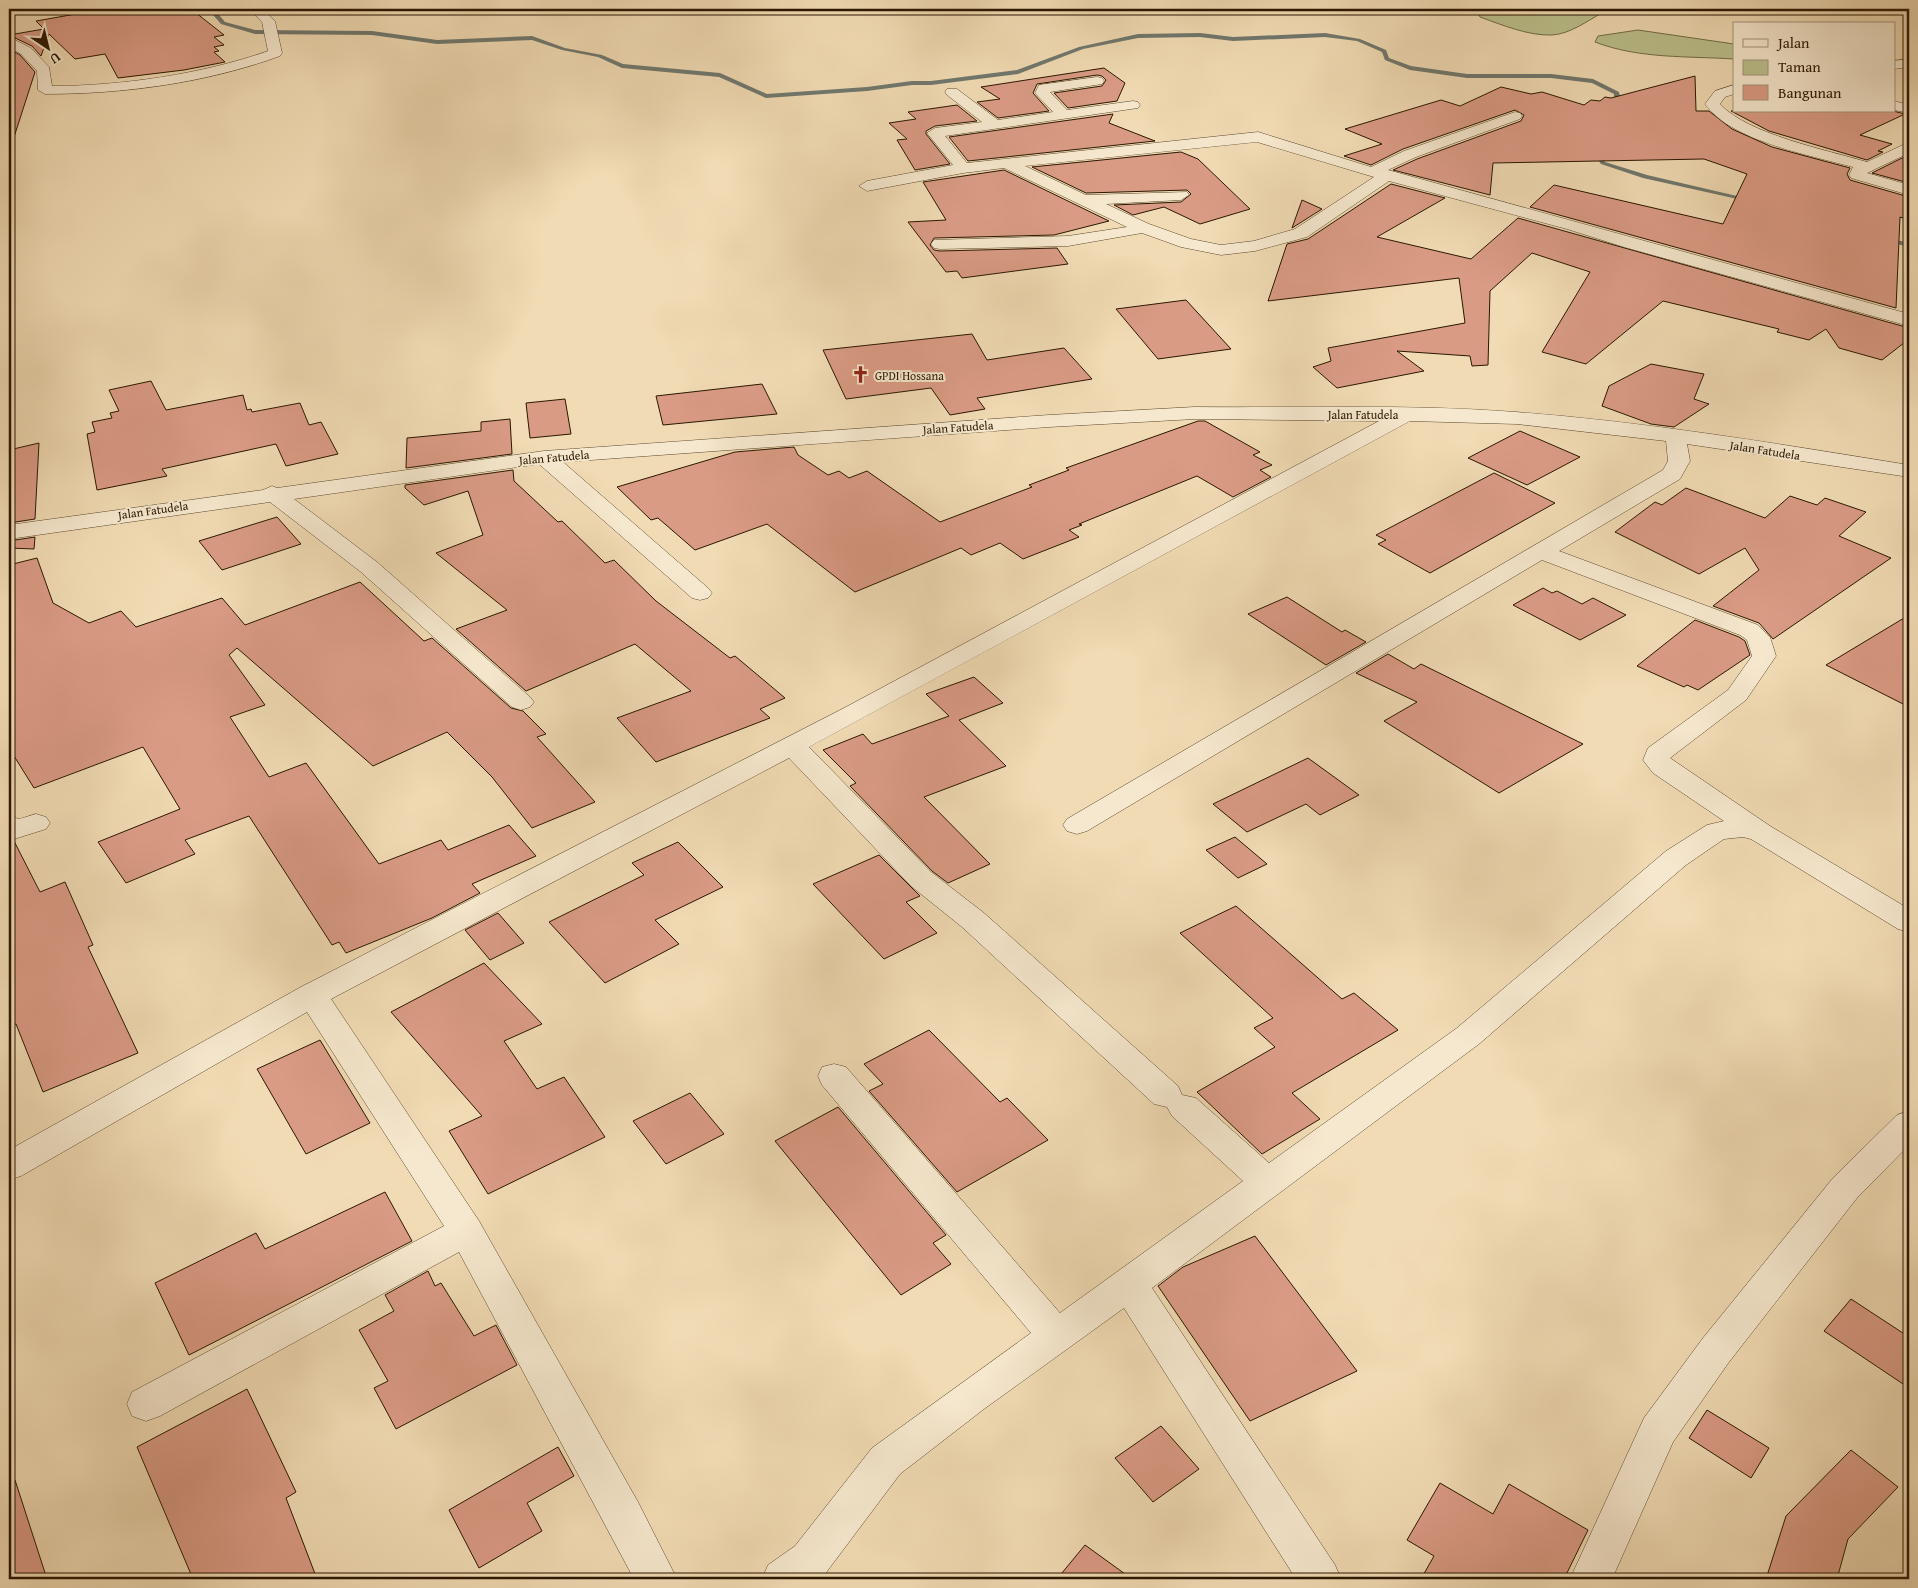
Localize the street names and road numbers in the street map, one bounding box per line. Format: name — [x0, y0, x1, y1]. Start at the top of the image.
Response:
street label: Jalan Fatudela — [1326, 406, 1399, 423]
street label: Jalan Fatudela — [920, 416, 994, 438]
street label: Jalan Fatudela — [1727, 436, 1802, 464]
street label: Jalan Fatudela — [516, 445, 590, 469]
street label: Jalan Fatudela — [115, 497, 190, 524]

